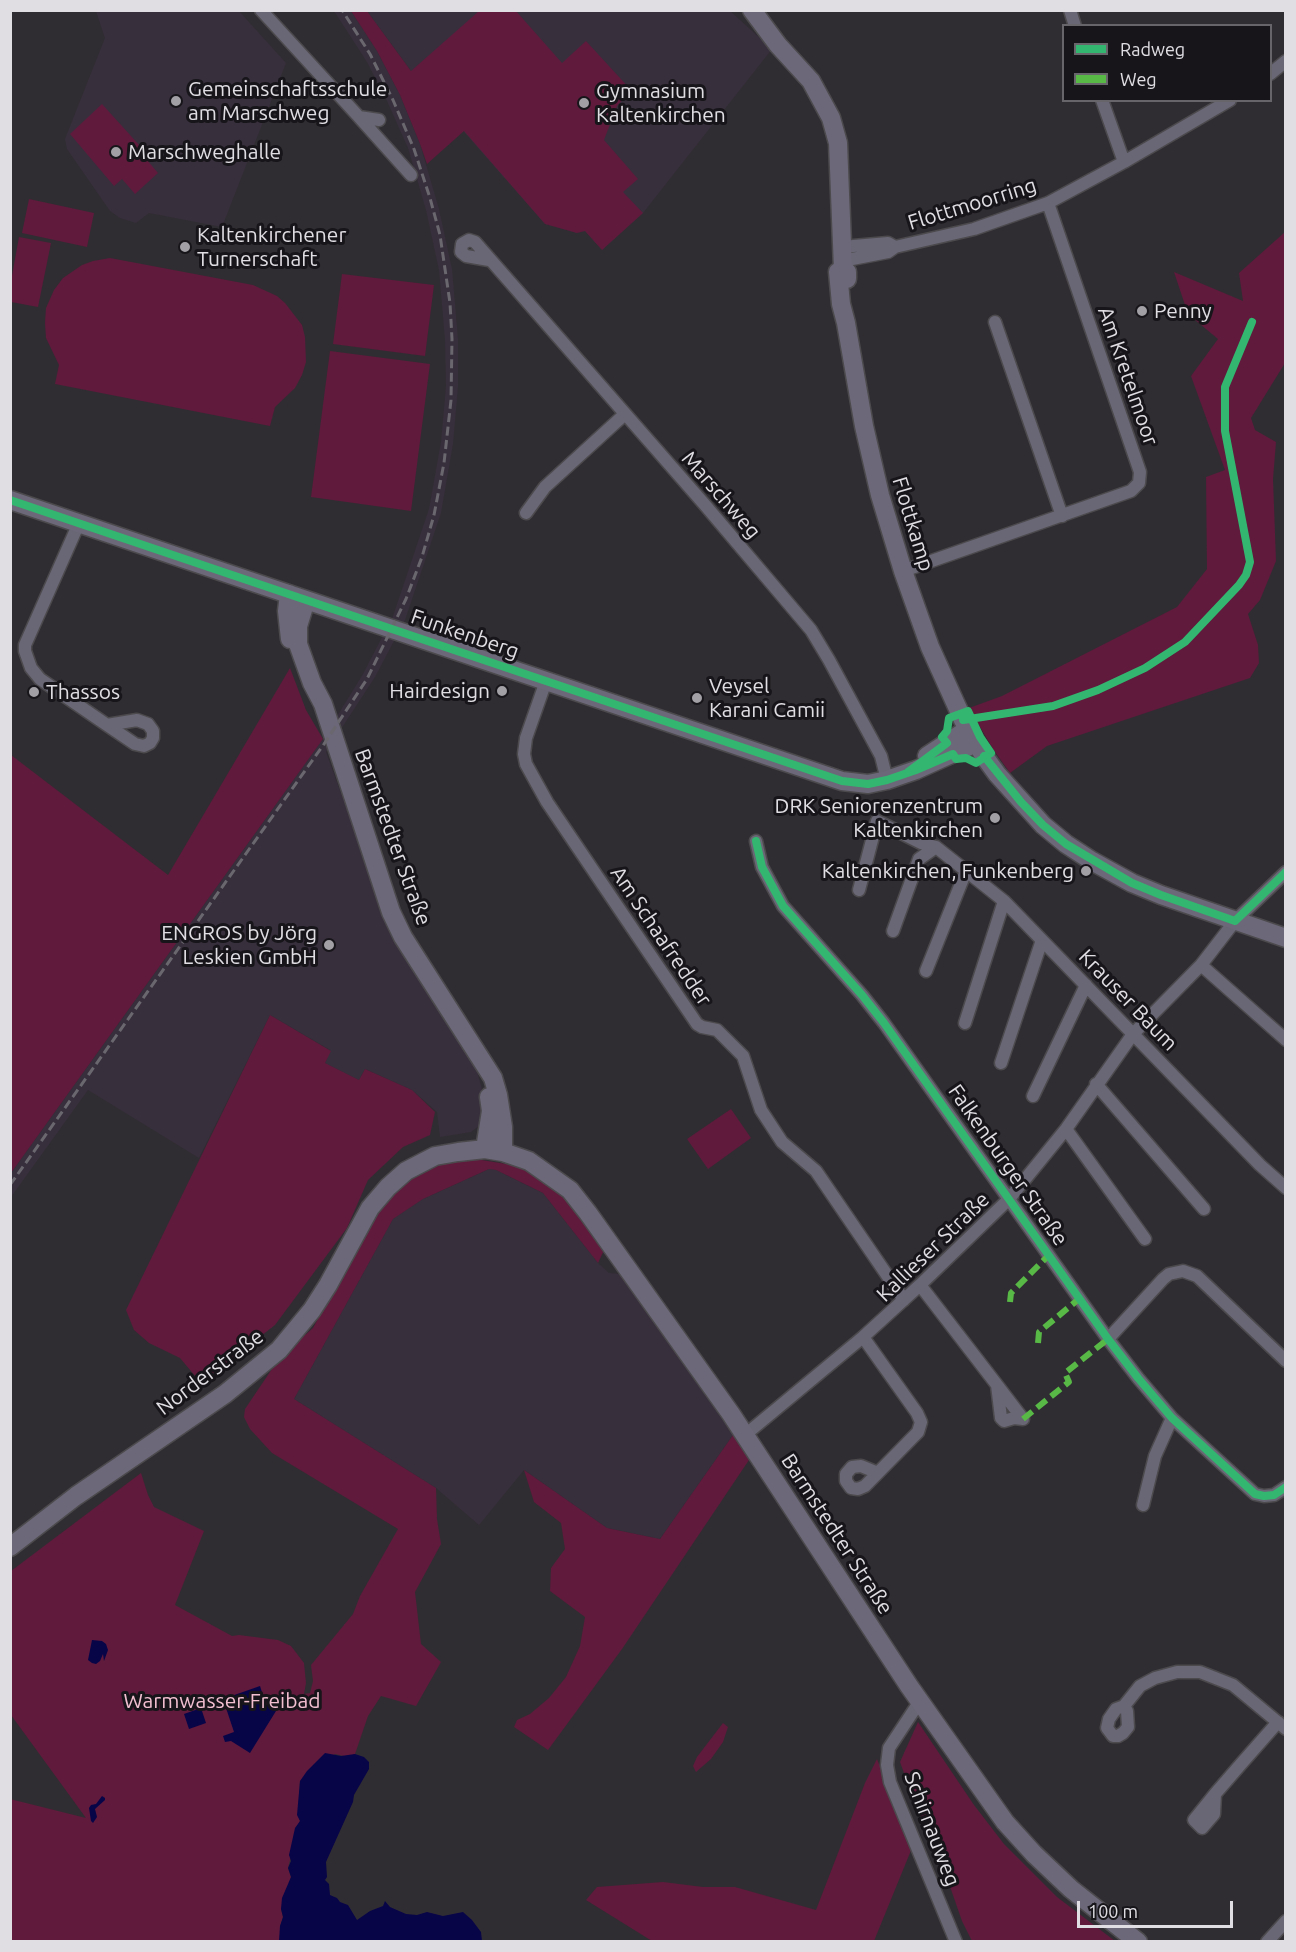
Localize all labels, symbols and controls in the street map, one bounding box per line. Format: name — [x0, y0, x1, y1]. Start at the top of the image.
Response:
legend — [1062, 24, 1272, 102]
text: Radweg — [1120, 39, 1185, 59]
text: Weg — [1120, 69, 1157, 89]
place label: Gemeinschaftsschule am Marschweg — [188, 76, 387, 126]
place label: Gymnasium Kaltenkirchen — [596, 78, 726, 128]
marker: Gemeinschaftsschule am Marschweg — [169, 94, 183, 108]
marker: Gymnasium Kaltenkirchen — [577, 96, 591, 110]
place label: Marschweghalle — [128, 139, 281, 165]
marker: Marschweghalle — [109, 145, 123, 159]
street label: Flottmoorring — [905, 172, 1039, 236]
place label: Kaltenkirchener Turnerschaft — [197, 222, 346, 272]
marker: Kaltenkirchener Turnerschaft — [178, 240, 192, 254]
place label: Penny — [1154, 298, 1212, 324]
street label: Am Kretelmoor — [1093, 303, 1163, 449]
marker: Penny — [1135, 304, 1149, 318]
street label: Marschweg — [676, 446, 766, 544]
street label: Flottkamp — [887, 474, 939, 574]
street label: Funkenberg — [408, 604, 522, 664]
place label: Veysel Karani Camii — [709, 673, 825, 723]
place label: Hairdesign — [389, 678, 490, 704]
place label: Thassos — [46, 679, 120, 705]
marker: Hairdesign — [495, 684, 509, 698]
marker: Thassos — [27, 685, 41, 699]
marker: Veysel Karani Camii — [690, 691, 704, 705]
street label: Barmstedter Straße — [349, 745, 437, 929]
place label: DRK Seniorenzentrum Kaltenkirchen — [775, 793, 983, 843]
marker: DRK Seniorenzentrum Kaltenkirchen — [988, 811, 1002, 825]
place label: Kaltenkirchen, Funkenberg — [822, 858, 1074, 884]
street label: Am Schaafredder — [605, 862, 717, 1010]
marker: Kaltenkirchen, Funkenberg — [1079, 864, 1093, 878]
place label: ENGROS by Jörg Leskien GmbH — [161, 920, 317, 970]
marker: ENGROS by Jörg Leskien GmbH — [322, 938, 336, 952]
street label: Krauser Baum — [1073, 944, 1183, 1056]
street label: Falkenburger Straße — [943, 1079, 1073, 1251]
street label: Kallieser Straße — [871, 1187, 995, 1307]
street label: Norderstraße — [152, 1324, 268, 1420]
street label: Barmstedter Straße — [776, 1449, 898, 1619]
park label: Warmwasser-Freibad — [123, 1688, 321, 1714]
street label: Schirnauweg — [899, 1768, 965, 1890]
scale bar — [1080, 1889, 1236, 1927]
text: 100 m — [1088, 1901, 1138, 1921]

